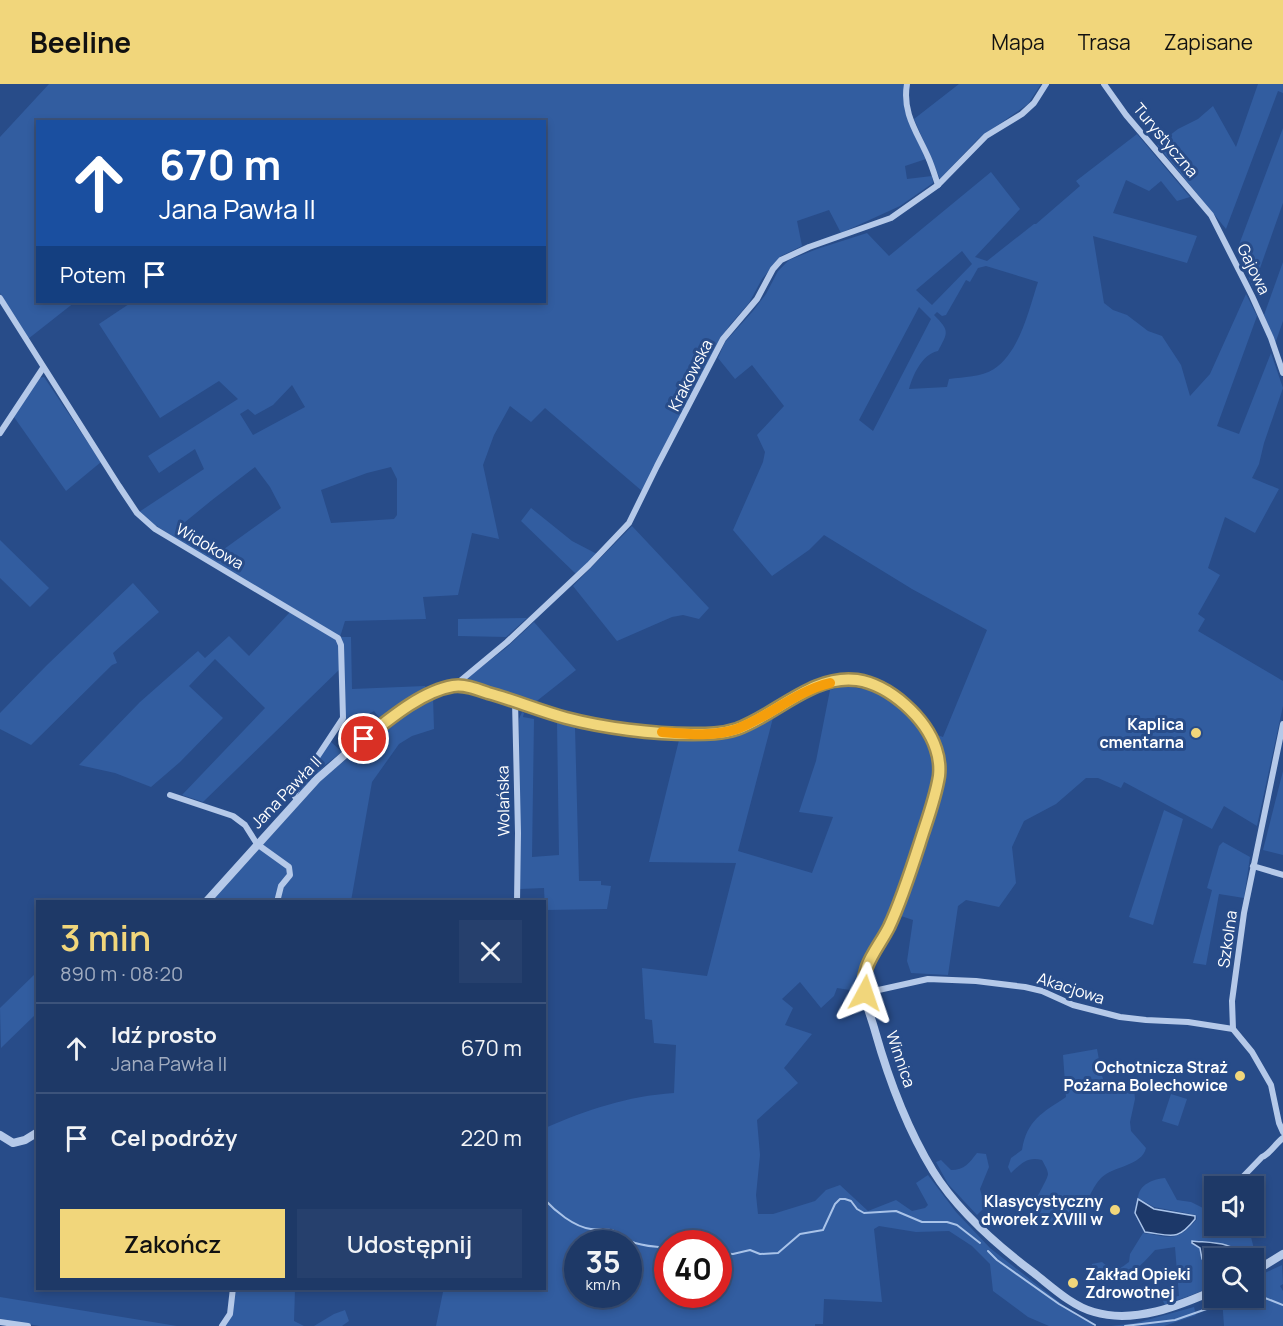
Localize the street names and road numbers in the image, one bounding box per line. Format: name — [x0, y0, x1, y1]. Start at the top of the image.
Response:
street label: Turystyczna — [1128, 98, 1204, 182]
street label: Gajowa — [1232, 240, 1276, 298]
street label: Krakowska — [663, 335, 717, 415]
street label: Widokowa — [172, 518, 248, 574]
street label: Jana Pawła II — [246, 751, 326, 833]
street label: Wolańska — [491, 765, 515, 837]
street label: Szkolna — [1212, 909, 1242, 969]
street label: Akacjowa — [1034, 967, 1108, 1009]
street label: Winnica — [881, 1028, 921, 1090]

